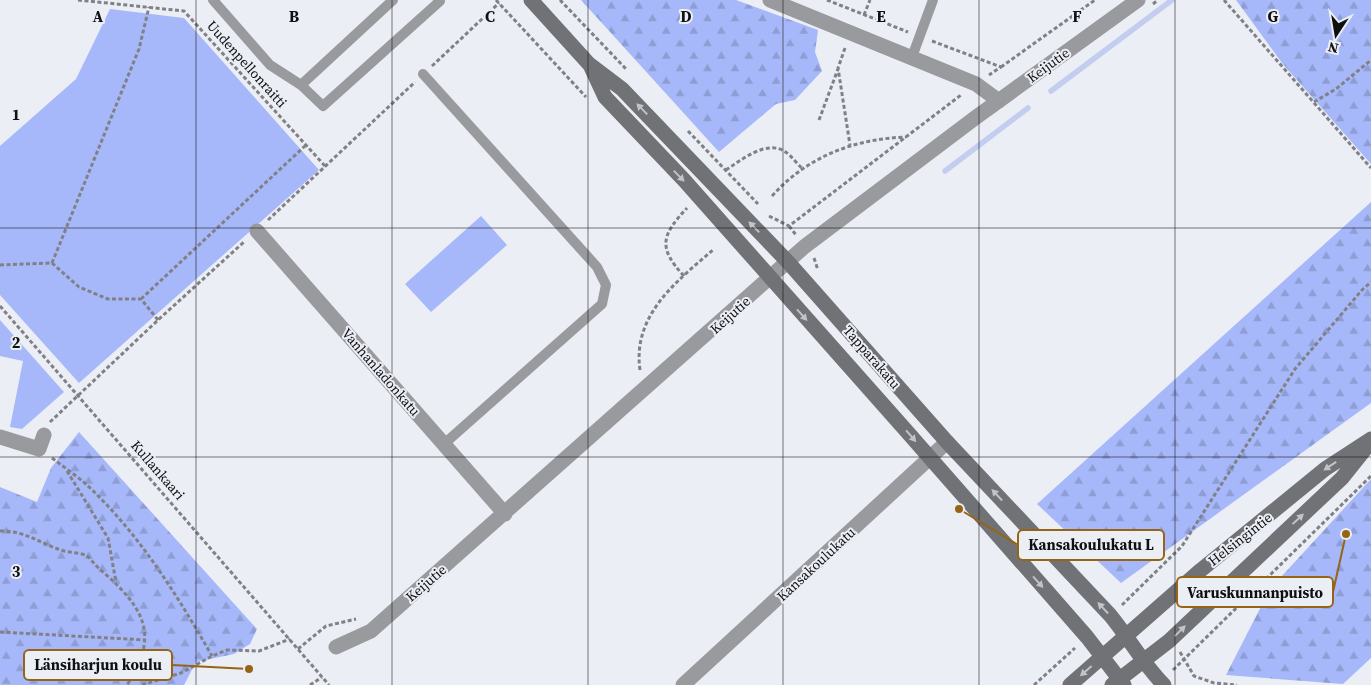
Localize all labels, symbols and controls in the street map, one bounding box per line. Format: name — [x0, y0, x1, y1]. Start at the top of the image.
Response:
text: A — [93, 5, 104, 27]
text: B — [289, 5, 300, 27]
text: C — [485, 5, 495, 27]
text: D — [680, 5, 692, 27]
text: E — [876, 5, 886, 27]
text: F — [1072, 5, 1082, 27]
text: G — [1268, 5, 1279, 27]
north arrow — [1311, 10, 1361, 60]
street label: Uudenpellonraitti — [202, 16, 292, 112]
text: N — [1326, 37, 1340, 59]
street label: Keijutie — [1023, 43, 1073, 87]
text: 1 — [12, 103, 20, 125]
one-way arrow — [636, 104, 648, 116]
one-way arrow — [673, 169, 685, 181]
one-way arrow — [748, 221, 760, 233]
street label: Keijutie — [705, 291, 755, 339]
one-way arrow — [797, 308, 808, 321]
street label: Tapparakatu — [839, 321, 905, 393]
street label: Vanhanladonkatu — [337, 324, 425, 420]
text: 2 — [12, 331, 21, 353]
one-way arrow — [905, 429, 916, 442]
street label: Kullankaari — [127, 436, 189, 504]
one-way arrow — [1323, 461, 1337, 471]
one-way arrow — [991, 490, 1003, 502]
street label: Helsingintie — [1204, 508, 1276, 570]
one-way arrow — [1292, 513, 1304, 525]
street label: Kansakoulukatu — [772, 522, 860, 606]
callout: Kansakoulukatu L — [1018, 530, 1164, 560]
text: Kansakoulukatu L — [1028, 534, 1154, 555]
text: 3 — [12, 560, 21, 582]
street label: Keijutie — [401, 560, 451, 606]
one-way arrow — [1032, 576, 1044, 588]
callout: Varuskunnanpuisto — [1177, 577, 1333, 607]
text: Varuskunnanpuisto — [1187, 582, 1324, 603]
one-way arrow — [1097, 603, 1109, 615]
one-way arrow — [1174, 625, 1186, 637]
callout: Länsiharjun koulu — [24, 650, 172, 680]
text: Länsiharjun koulu — [34, 654, 162, 675]
one-way arrow — [1080, 665, 1092, 677]

